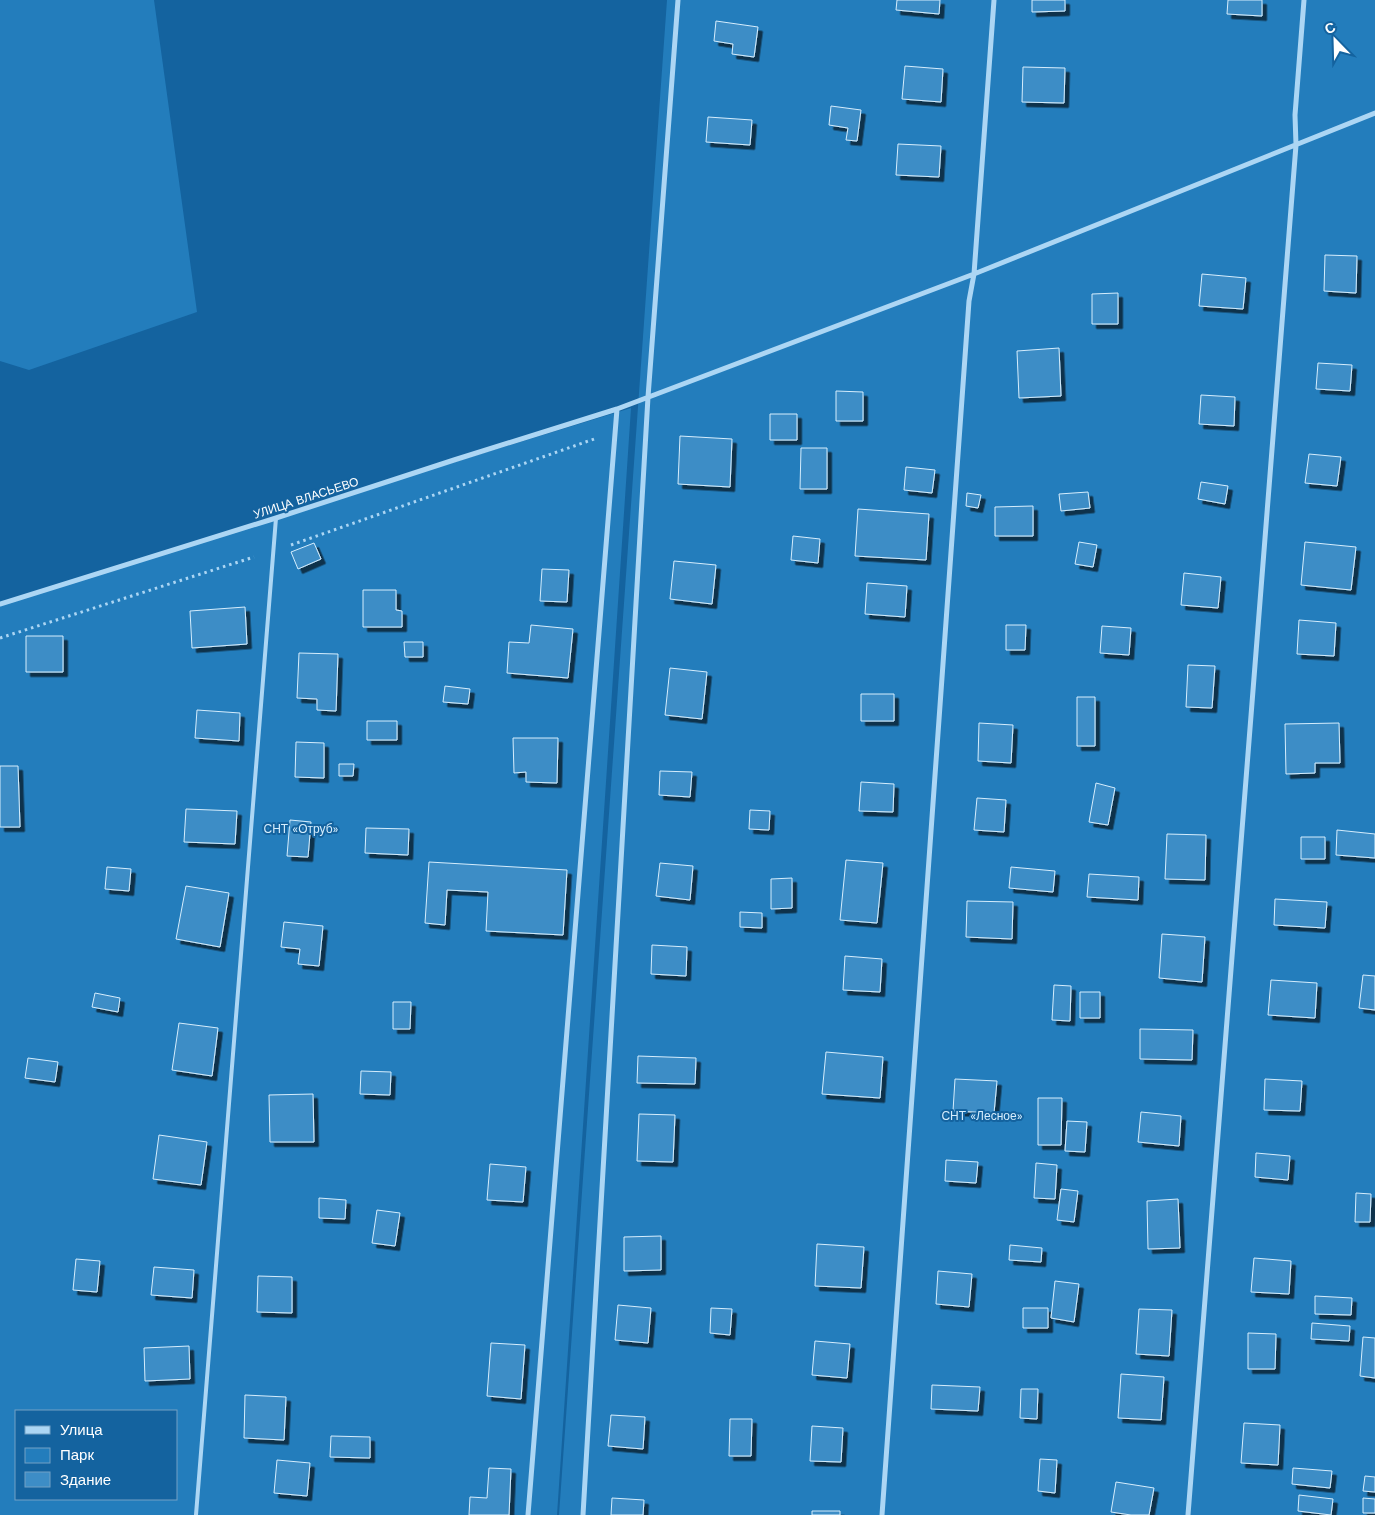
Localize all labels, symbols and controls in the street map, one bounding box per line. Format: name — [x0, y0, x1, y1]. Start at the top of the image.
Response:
north arrow — [1310, 15, 1360, 65]
text: С — [1322, 19, 1338, 37]
street label: УЛИЦА ВЛАСЬЕВО — [252, 474, 360, 522]
park label: СНТ «Отруб» — [264, 822, 339, 836]
park label: СНТ «Лесное» — [941, 1109, 1023, 1123]
legend — [15, 1410, 178, 1500]
text: Улица — [60, 1421, 103, 1439]
text: Парк — [60, 1446, 94, 1464]
text: Здание — [60, 1471, 111, 1489]

